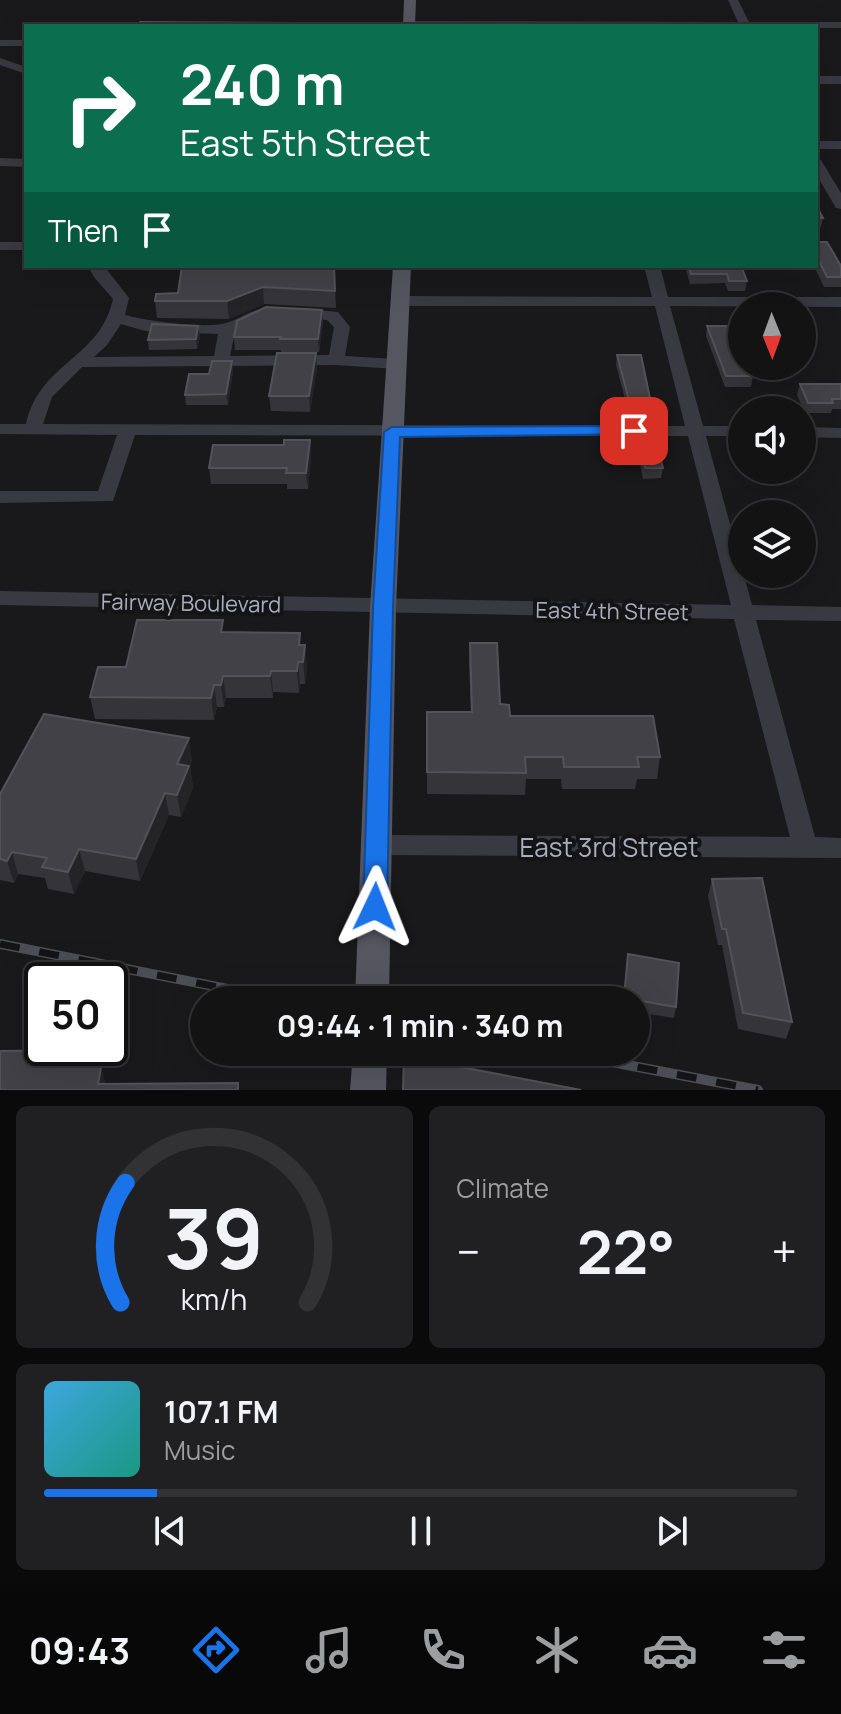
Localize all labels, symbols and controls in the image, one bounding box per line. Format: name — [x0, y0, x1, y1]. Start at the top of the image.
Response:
text: 240 m — [180, 45, 345, 122]
icon: right — [48, 56, 152, 160]
text: East 5th Street — [180, 118, 431, 167]
icon: arrive — [135, 208, 179, 252]
text: Then — [48, 210, 119, 251]
north arrow — [728, 292, 816, 380]
map controls — [728, 292, 816, 588]
button: sound — [728, 396, 816, 484]
pin — [600, 397, 668, 465]
icon: arrive — [612, 409, 656, 453]
button: layers — [728, 500, 816, 588]
street label: Fairway Boulevard — [101, 586, 281, 620]
street label: East 4th Street — [535, 595, 689, 627]
street label: East 3rd Street — [520, 829, 698, 865]
position arrow — [333, 865, 417, 949]
speed limit sign: 50 — [24, 962, 128, 1066]
text: 09:44 · 1 min · 340 m — [277, 1005, 563, 1046]
text: Climate — [457, 1170, 549, 1206]
text: 39 — [164, 1180, 264, 1294]
text: 22° — [577, 1210, 675, 1292]
text: − — [457, 1221, 480, 1281]
text: + — [772, 1221, 797, 1281]
text: km/h — [181, 1280, 247, 1319]
text: 107.1 FM — [164, 1391, 278, 1432]
text: Music — [164, 1432, 235, 1468]
icon: previous — [148, 1509, 192, 1553]
icon: pause — [399, 1509, 443, 1553]
icon: next — [650, 1509, 694, 1553]
icon: directions — [188, 1622, 244, 1678]
icon: music — [301, 1622, 357, 1678]
icon: phone — [415, 1622, 471, 1678]
icon: climate — [529, 1622, 585, 1678]
icon: car — [642, 1622, 698, 1678]
icon: filters — [756, 1622, 812, 1678]
text: 09:43 — [29, 1626, 130, 1675]

